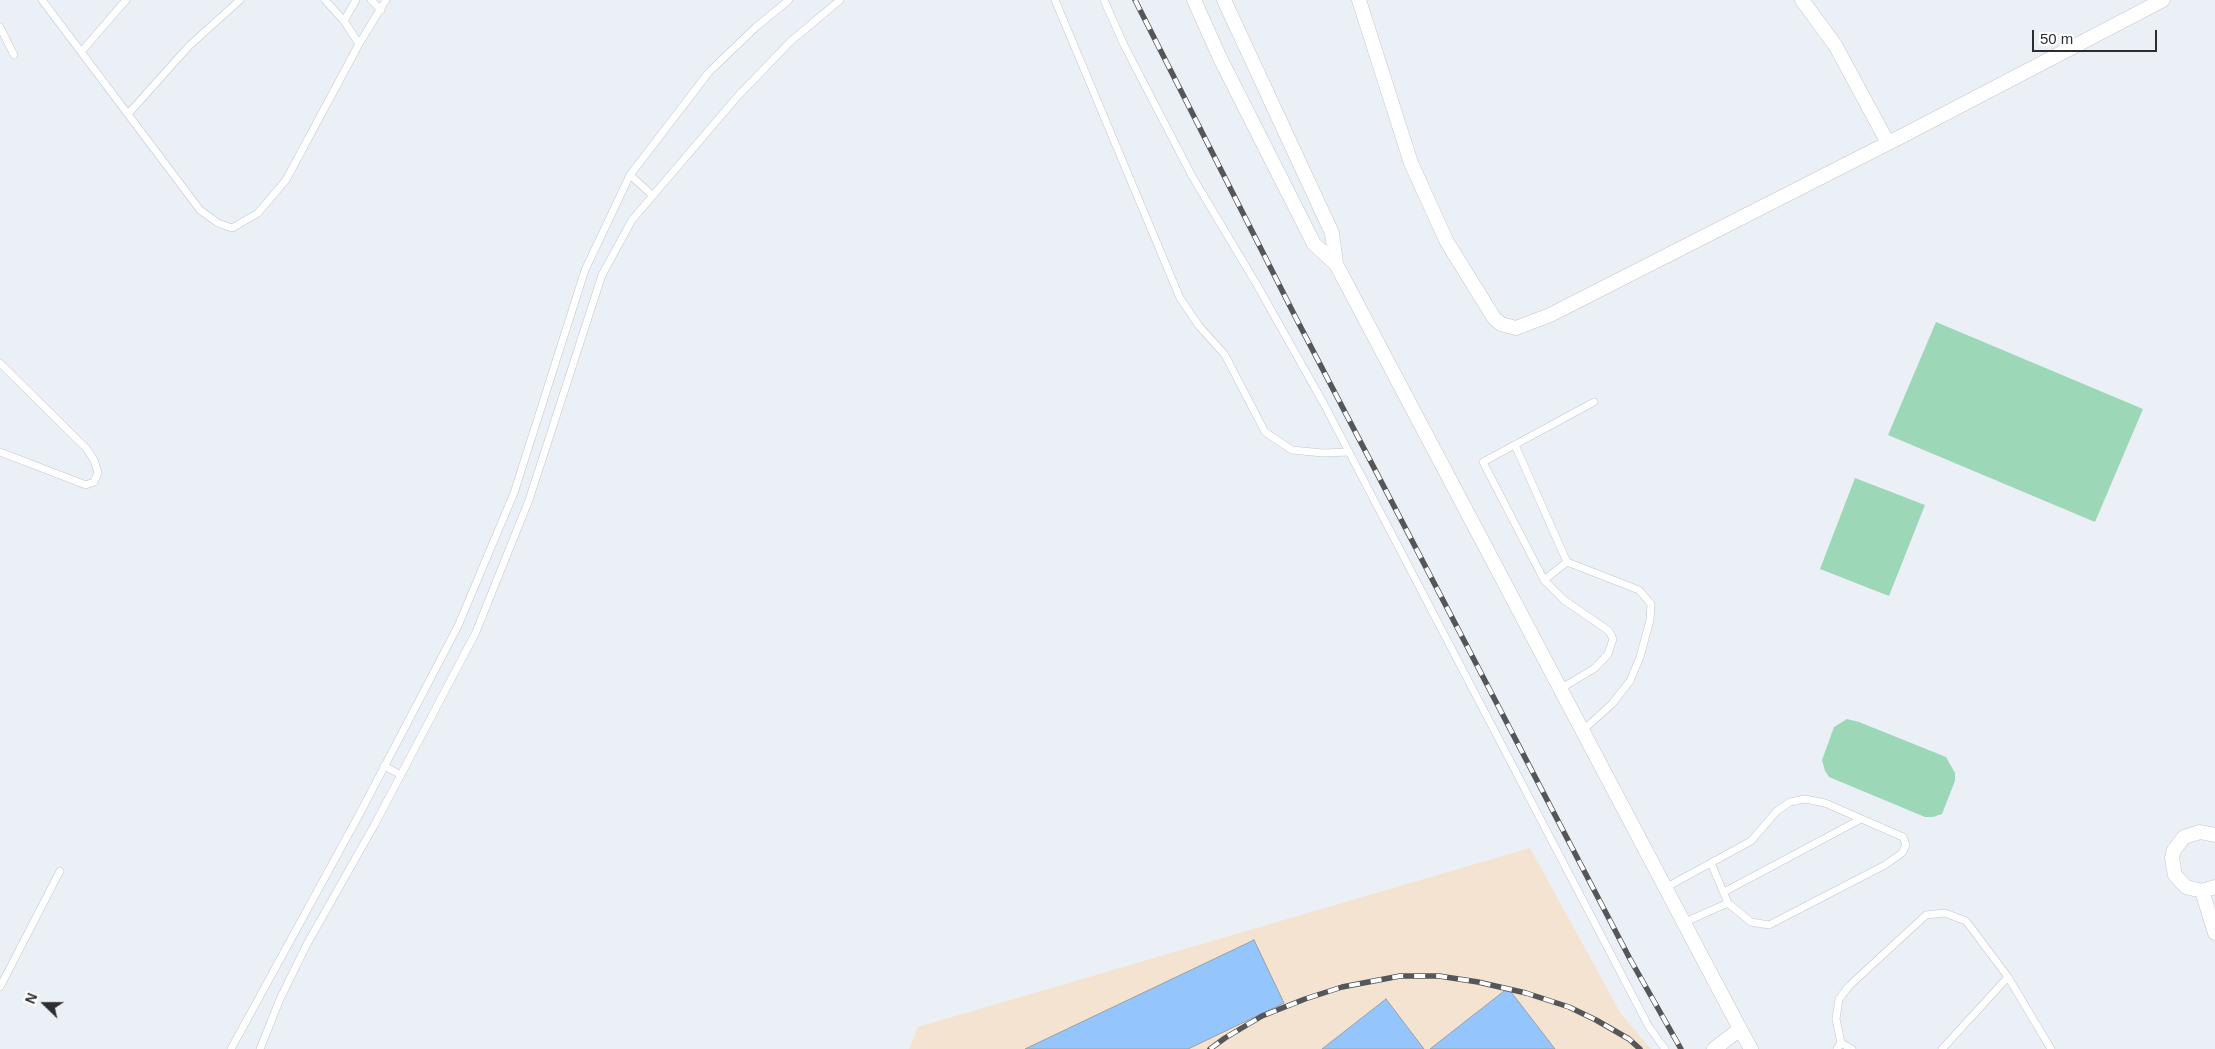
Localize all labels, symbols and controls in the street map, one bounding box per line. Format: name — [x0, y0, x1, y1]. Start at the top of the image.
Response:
scale bar — [2035, 20, 2160, 52]
text: 50 m — [2040, 30, 2073, 47]
north arrow — [20, 979, 70, 1029]
text: N — [22, 991, 40, 1006]

